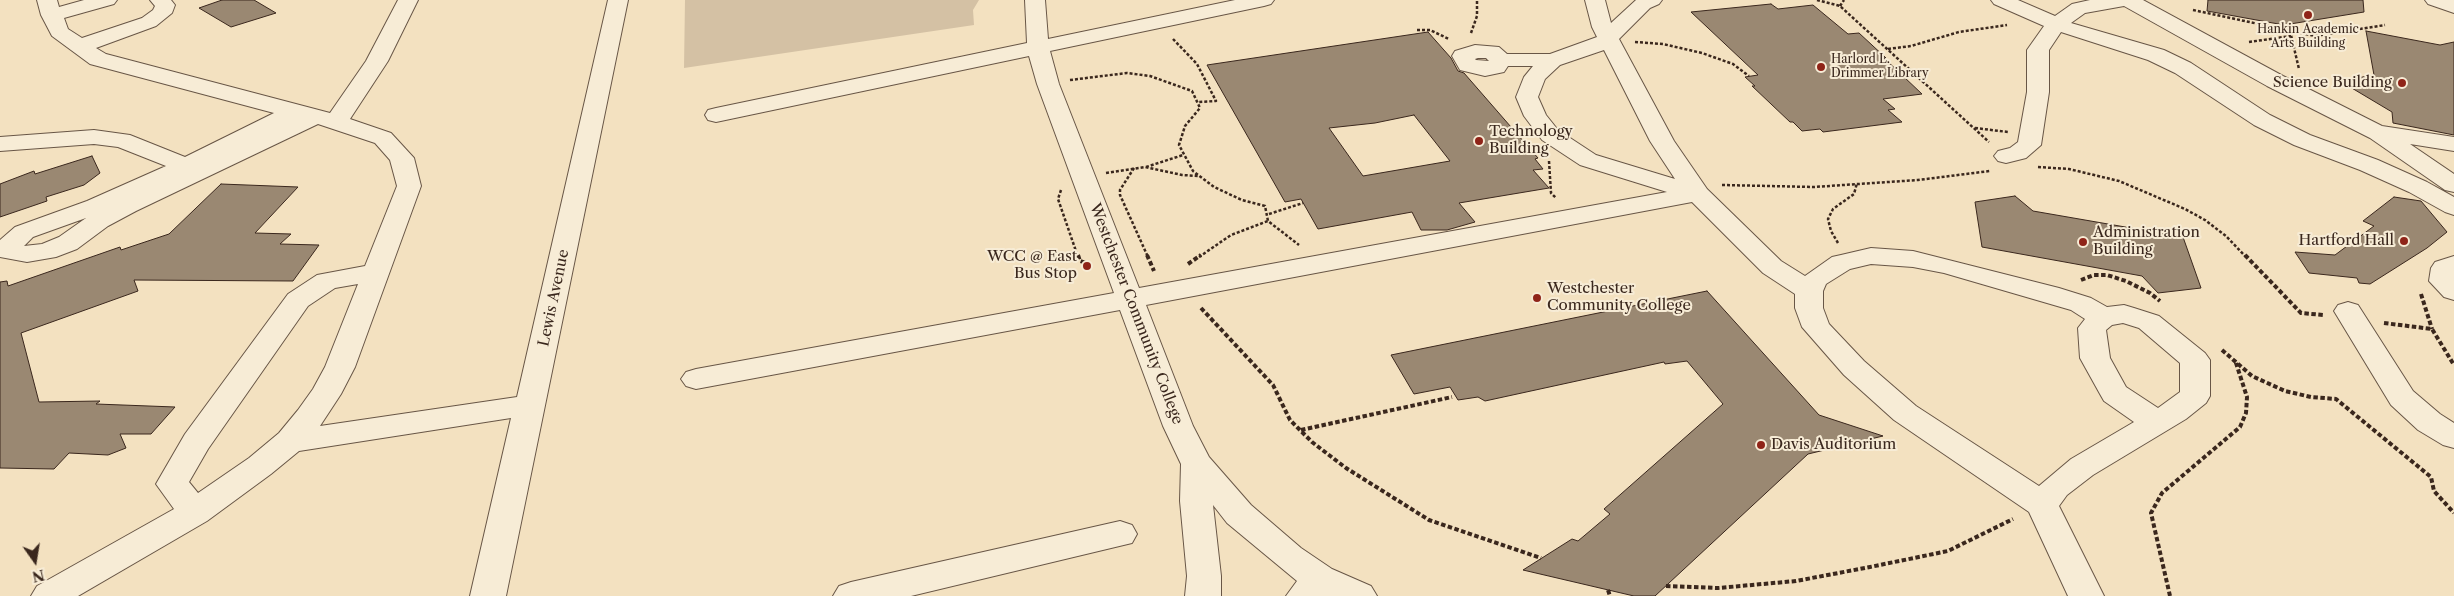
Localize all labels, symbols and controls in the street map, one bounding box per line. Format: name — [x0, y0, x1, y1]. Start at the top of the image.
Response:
marker: Hankin Academic Arts Building — [2302, 9, 2314, 21]
place label: Hankin Academic Arts Building — [2257, 23, 2359, 51]
place label: Harlord L. Drimmer Library — [1831, 53, 1929, 81]
marker: Harlord L. Drimmer Library — [1815, 61, 1827, 73]
place label: Science Building — [2273, 74, 2392, 92]
marker: Science Building — [2396, 77, 2408, 89]
place label: Technology Building — [1489, 123, 1573, 158]
marker: Technology Building — [1473, 135, 1485, 147]
street label: Westchester Community College — [1085, 201, 1187, 427]
place label: Administration Building — [2093, 224, 2200, 259]
place label: Hartford Hall — [2299, 232, 2394, 250]
marker: Hartford Hall — [2398, 235, 2410, 247]
marker: Administration Building — [2077, 236, 2089, 248]
street label: Lewis Avenue — [535, 248, 573, 348]
place label: WCC @ East Bus Stop — [987, 248, 1077, 283]
marker: WCC @ East Bus Stop — [1081, 260, 1093, 272]
place label: Westchester Community College — [1547, 280, 1691, 315]
marker: Westchester Community College — [1531, 292, 1543, 304]
place label: Davis Auditorium — [1771, 436, 1896, 454]
marker: Davis Auditorium — [1755, 439, 1767, 451]
north arrow — [10, 536, 60, 586]
text: N — [30, 565, 46, 586]

